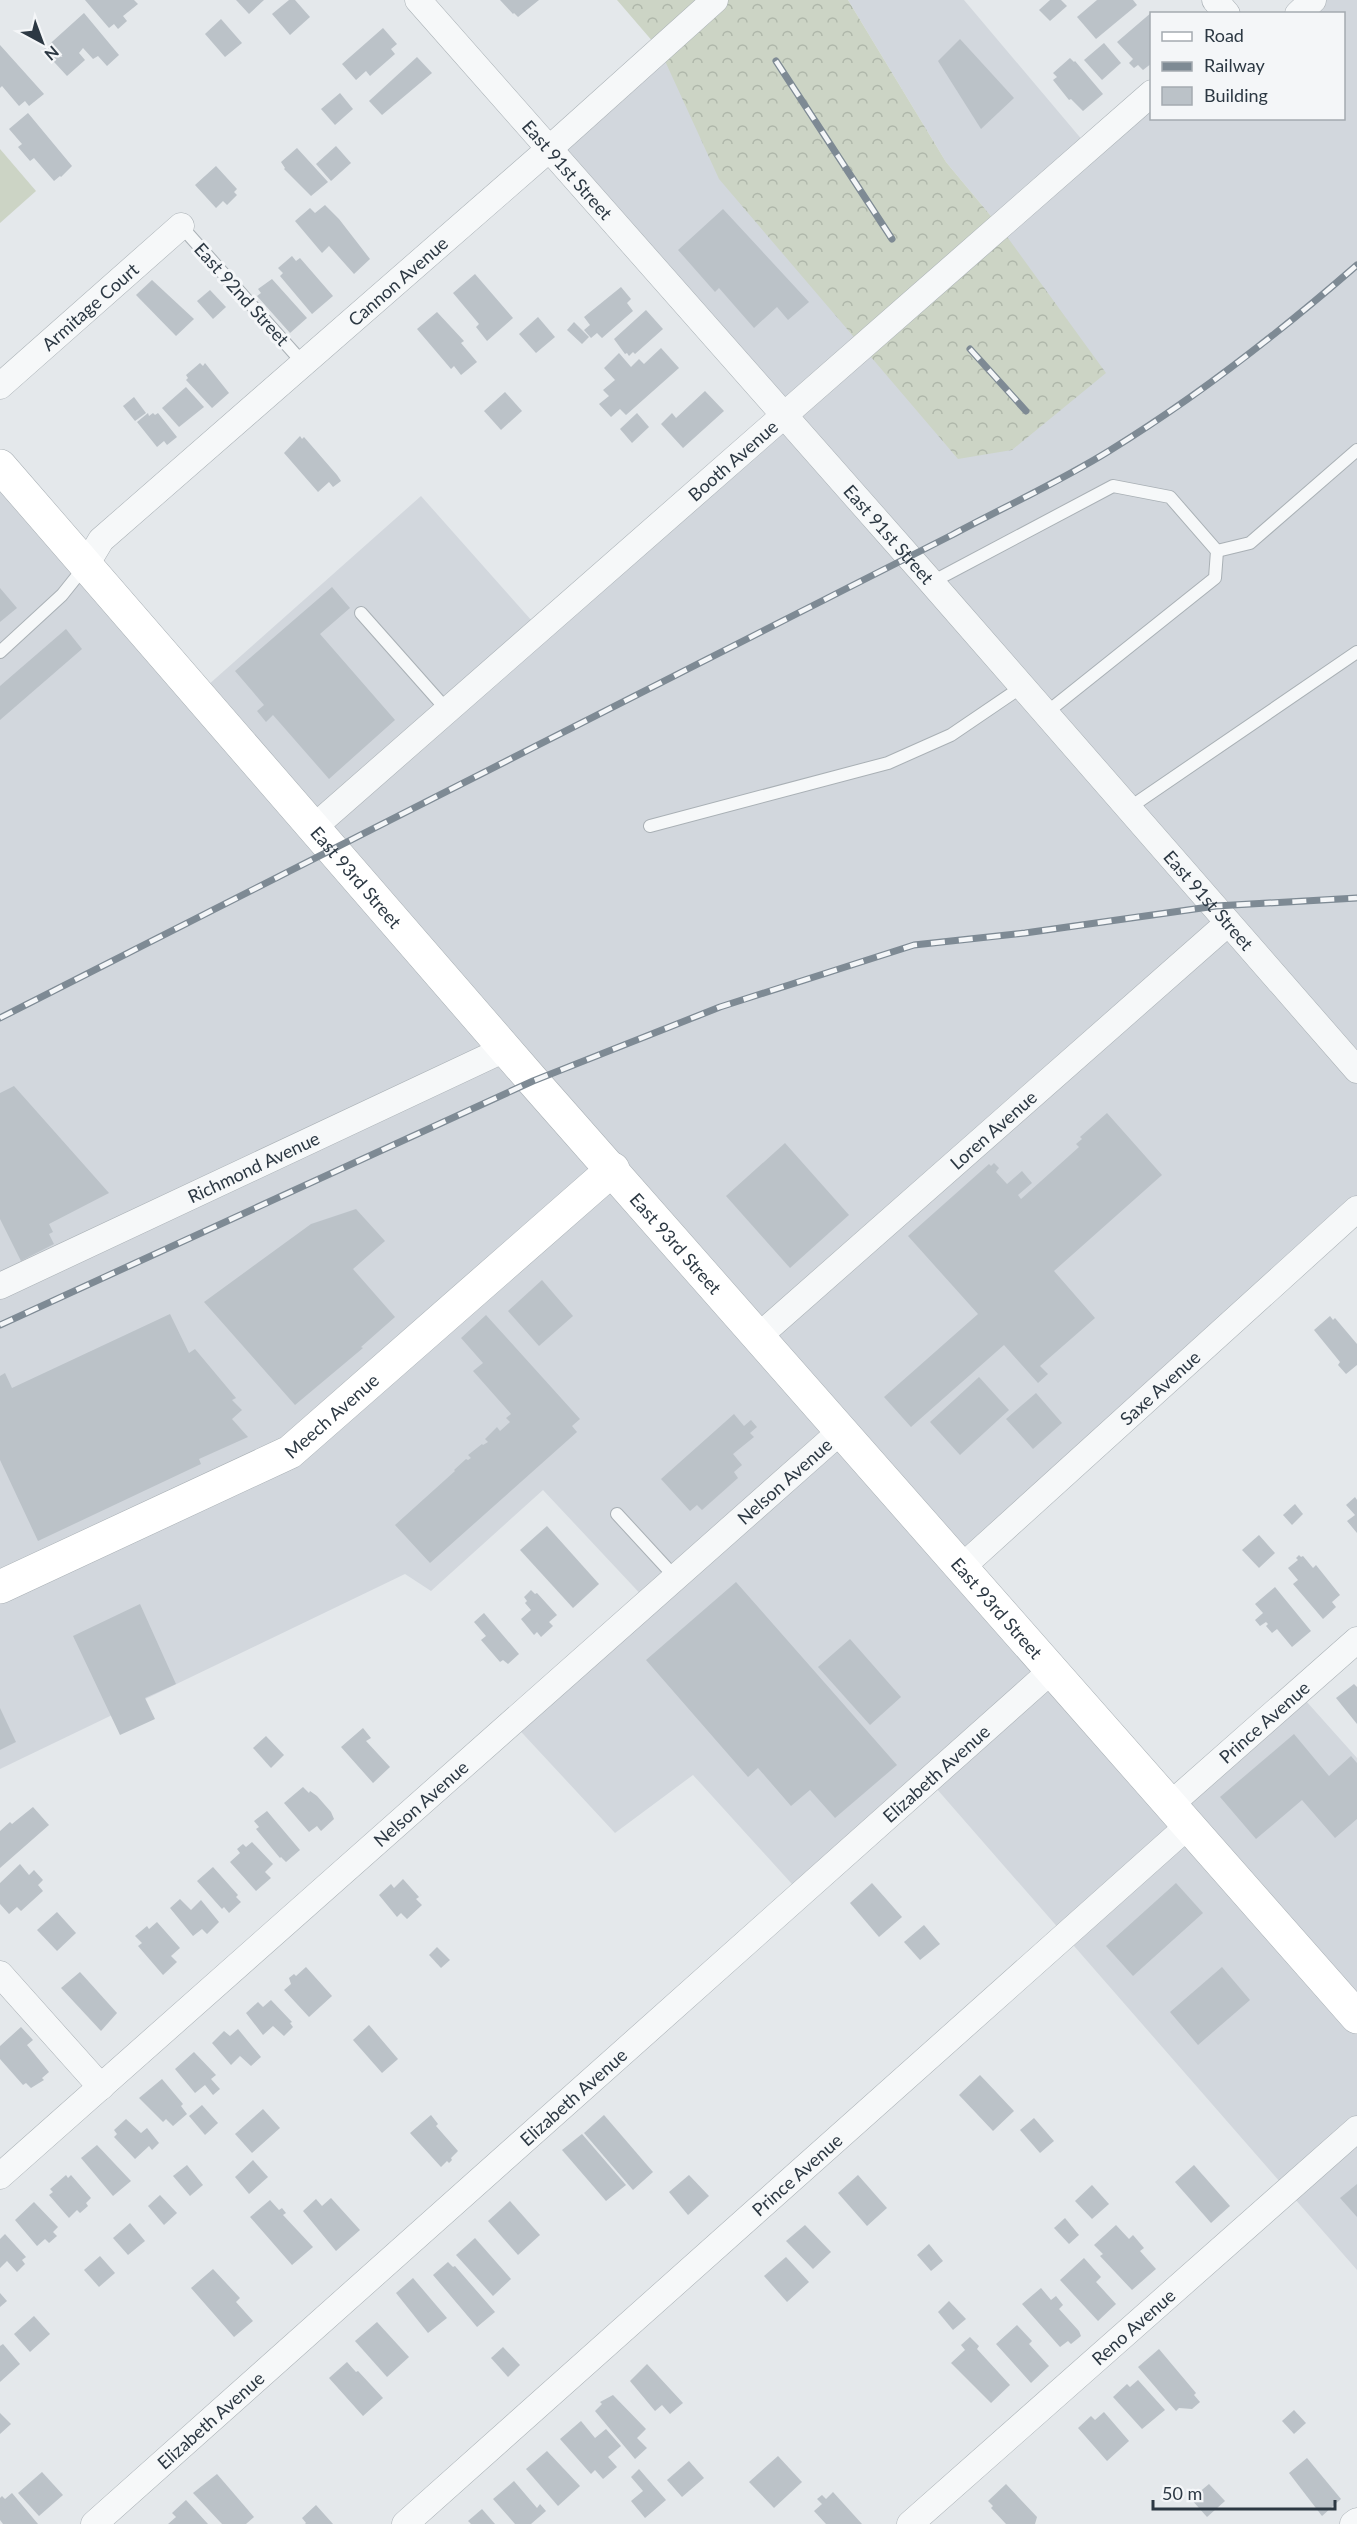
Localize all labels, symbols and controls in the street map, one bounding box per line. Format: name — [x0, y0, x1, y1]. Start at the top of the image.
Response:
north arrow — [12, 12, 72, 72]
legend — [1150, 12, 1345, 120]
text: Road — [1204, 24, 1244, 46]
text: N — [41, 42, 63, 65]
text: Railway — [1204, 54, 1265, 76]
text: Building — [1204, 84, 1268, 106]
street label: East 91st Street — [518, 115, 618, 224]
street label: Cannon Avenue — [343, 232, 452, 330]
street label: East 92nd Street — [190, 238, 294, 350]
street label: Armitage Court — [37, 258, 143, 355]
street label: Booth Avenue — [683, 415, 782, 505]
street label: East 91st Street — [839, 480, 939, 589]
street label: East 93rd Street — [306, 822, 407, 933]
street label: East 91st Street — [1159, 846, 1259, 955]
street label: Loren Avenue — [945, 1086, 1041, 1174]
street label: Richmond Avenue — [184, 1127, 323, 1207]
street label: East 93rd Street — [626, 1188, 727, 1299]
street label: Saxe Avenue — [1115, 1346, 1204, 1430]
street label: Meech Avenue — [280, 1369, 383, 1463]
street label: Nelson Avenue — [733, 1433, 836, 1529]
street label: East 93rd Street — [947, 1553, 1048, 1664]
street label: Prince Avenue — [1214, 1676, 1314, 1768]
street label: Elizabeth Avenue — [878, 1720, 994, 1827]
street label: Nelson Avenue — [369, 1756, 472, 1851]
street label: Elizabeth Avenue — [515, 2043, 631, 2150]
street label: Prince Avenue — [747, 2129, 846, 2220]
street label: Reno Avenue — [1087, 2284, 1180, 2369]
street label: Elizabeth Avenue — [152, 2367, 268, 2474]
scale bar — [1153, 2473, 1334, 2511]
text: 50 m — [1162, 2482, 1202, 2504]

